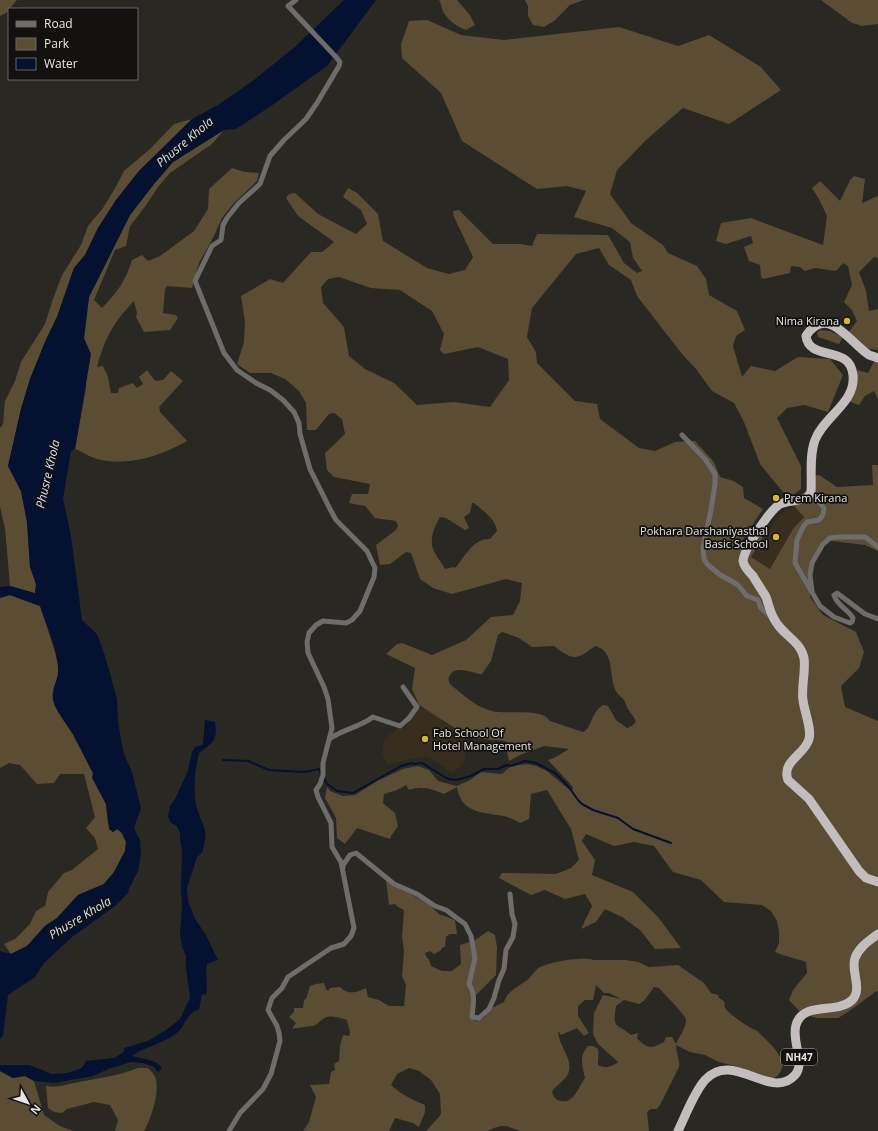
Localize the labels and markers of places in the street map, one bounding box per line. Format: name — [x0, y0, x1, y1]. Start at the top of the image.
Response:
place label: Nima Kirana — [776, 313, 839, 328]
marker: Nima Kirana — [842, 316, 852, 326]
place label: Prem Kirana — [784, 490, 847, 505]
marker: Prem Kirana — [771, 493, 781, 503]
place label: Pokhara Darshaniyasthal Basic School — [640, 523, 768, 551]
marker: Pokhara Darshaniyasthal Basic School — [771, 532, 781, 542]
place label: Fab School Of Hotel Management — [433, 725, 532, 753]
marker: Fab School Of Hotel Management — [420, 734, 430, 744]

